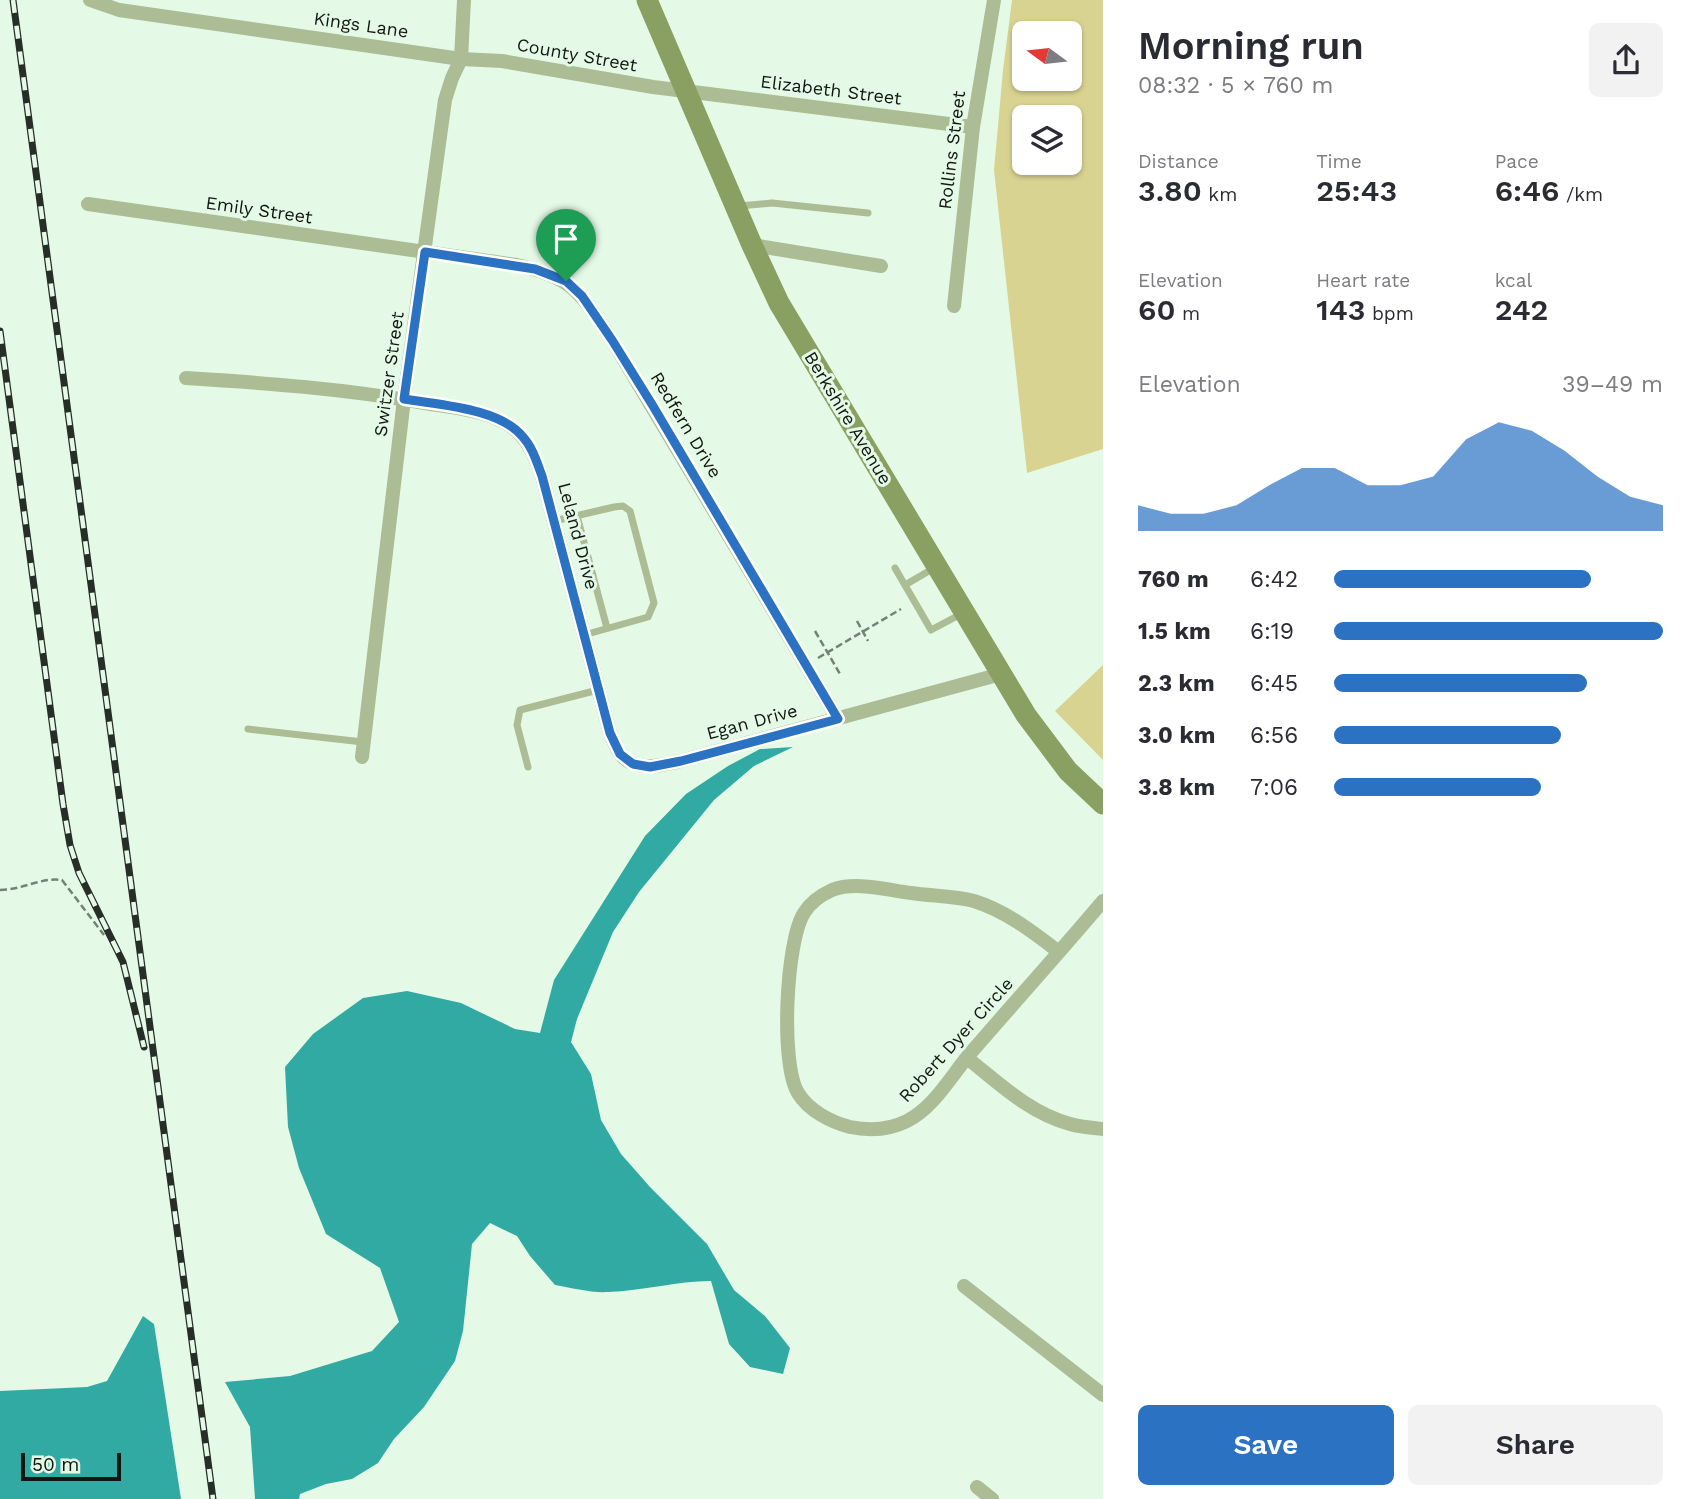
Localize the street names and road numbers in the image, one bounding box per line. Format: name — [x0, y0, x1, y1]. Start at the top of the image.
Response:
street label: Kings Lane — [312, 7, 410, 42]
street label: County Street — [515, 34, 639, 76]
street label: Elizabeth Street — [759, 70, 903, 109]
street label: Rollins Street — [934, 89, 969, 210]
street label: Emily Street — [204, 192, 314, 227]
street label: Switzer Street — [369, 310, 408, 438]
street label: Berkshire Avenue — [800, 347, 896, 488]
street label: Redfern Drive — [647, 368, 726, 482]
street label: Leland Drive — [554, 480, 603, 592]
street label: Egan Drive — [704, 699, 800, 744]
street label: Robert Dyer Circle — [894, 973, 1017, 1106]

